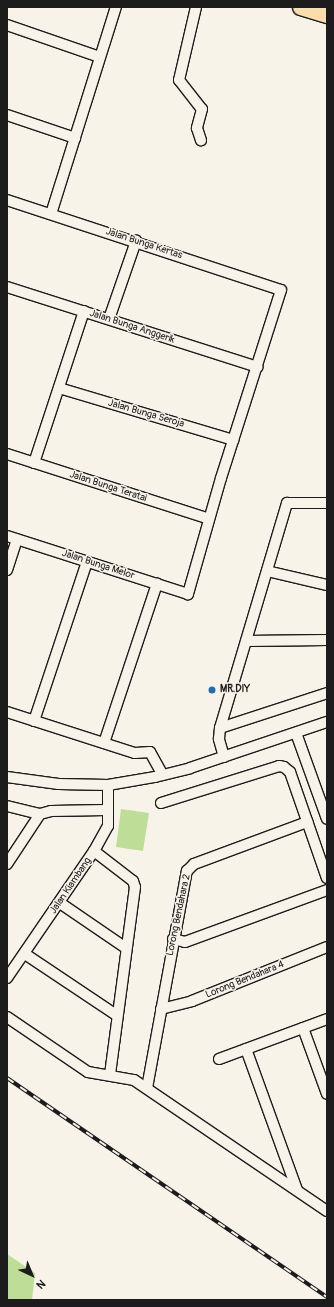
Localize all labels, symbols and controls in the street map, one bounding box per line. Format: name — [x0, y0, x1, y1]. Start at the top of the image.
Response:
street label: Jalan Bunga Kertas — [104, 226, 184, 262]
street label: Jalan Bunga Anggerik — [88, 308, 176, 346]
street label: Jalan Bunga Seroja — [107, 397, 185, 431]
street label: Jalan Bunga Teratai — [68, 469, 148, 505]
street label: Jalan Bunga Melor — [60, 548, 136, 582]
place label: MR.DIY — [220, 684, 250, 696]
marker: MR.DIY — [207, 685, 217, 695]
street label: Jalan Kiambang — [48, 856, 94, 916]
street label: Lorong Bendahara 2 — [164, 873, 194, 957]
street label: Lorong Bendahara 4 — [204, 959, 286, 1001]
north arrow — [12, 1255, 52, 1295]
text: N — [33, 1277, 48, 1291]

